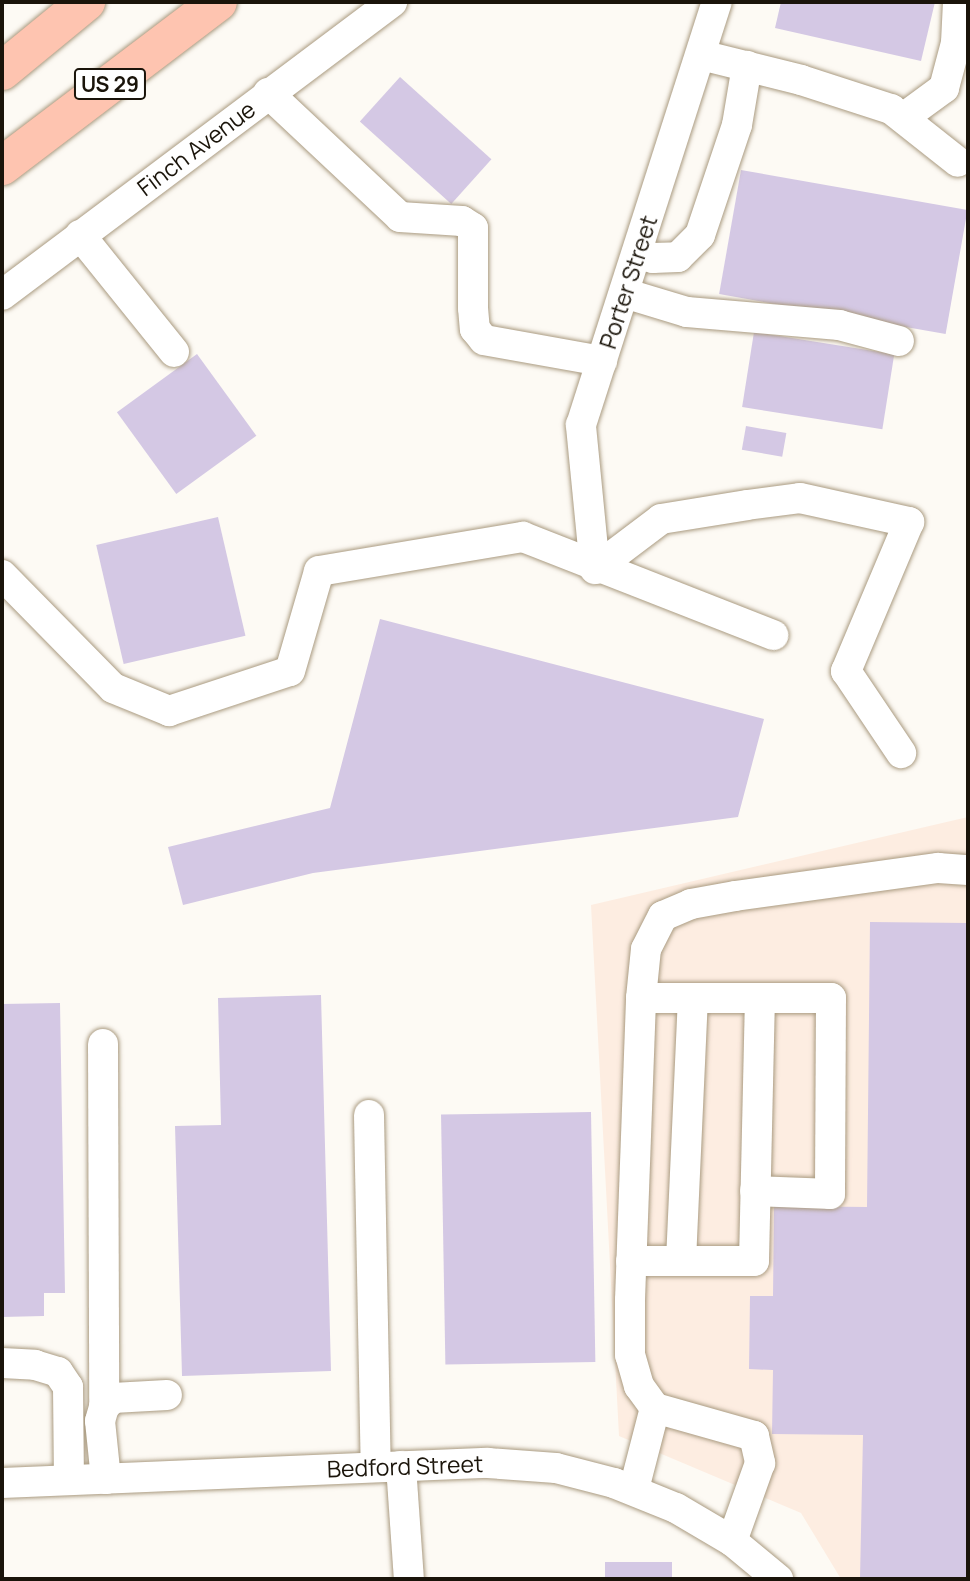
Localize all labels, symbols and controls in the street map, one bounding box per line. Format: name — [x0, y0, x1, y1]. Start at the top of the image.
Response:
road number: US 29 — [73, 66, 147, 102]
street label: Finch Avenue — [132, 95, 260, 201]
street label: Porter Street — [593, 212, 663, 352]
street label: Bedford Street — [326, 1449, 484, 1483]

